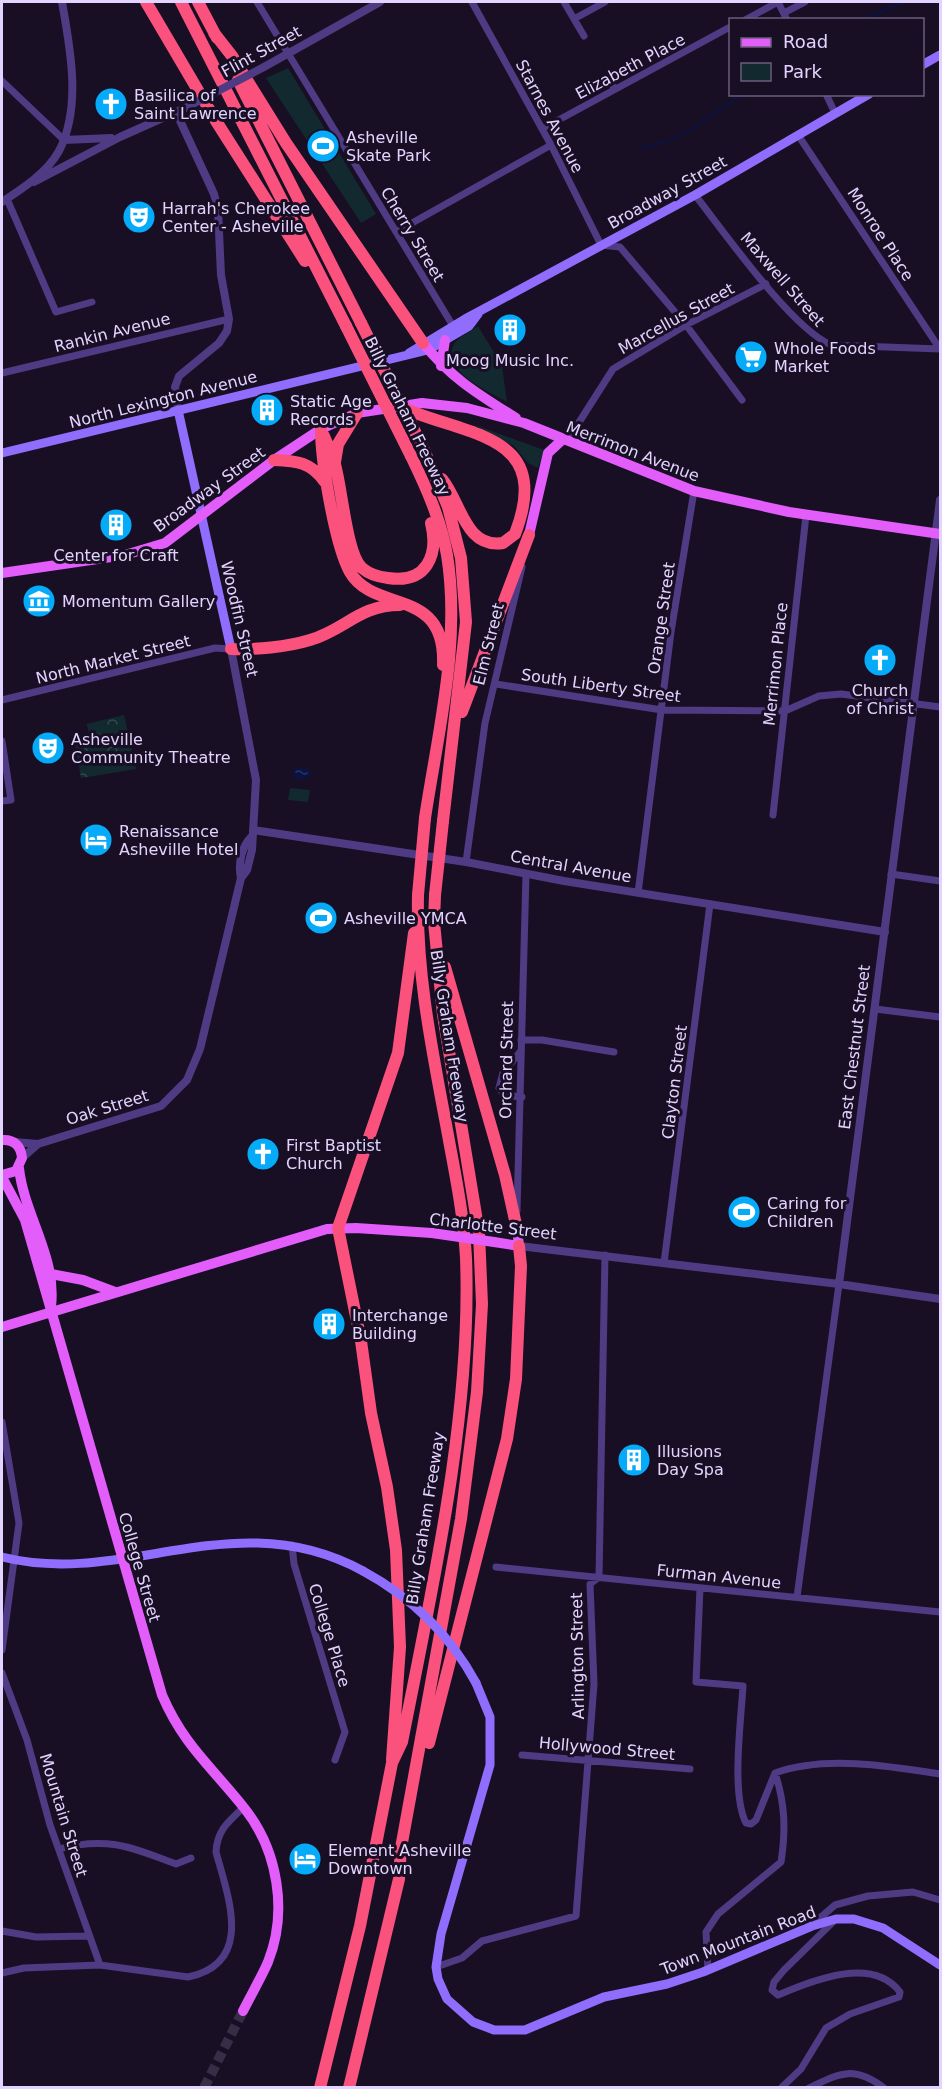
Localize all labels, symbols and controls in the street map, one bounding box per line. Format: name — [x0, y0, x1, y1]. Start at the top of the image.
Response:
legend — [729, 18, 924, 96]
street label: Flint Street — [218, 22, 304, 81]
street label: Elizabeth Place — [572, 30, 688, 103]
text: Road — [783, 31, 828, 52]
street label: Starnes Avenue — [512, 56, 587, 176]
text: Park — [783, 61, 822, 82]
church icon: Basilica of Saint Lawrence — [93, 86, 129, 122]
place label: Basilica of Saint Lawrence — [134, 86, 257, 123]
sports icon: Asheville Skate Park — [305, 128, 341, 164]
place label: Asheville Skate Park — [346, 128, 431, 165]
street label: Broadway Street — [604, 152, 730, 233]
street label: Cherry Street — [377, 183, 448, 285]
street label: Monroe Place — [843, 184, 918, 284]
theatre icon: Harrah's Cherokee Center - Asheville — [121, 199, 157, 235]
place label: Harrah's Cherokee Center - Asheville — [162, 199, 310, 236]
street label: Maxwell Street — [737, 228, 829, 330]
street label: Marcellus Street — [615, 279, 738, 358]
street label: Rankin Avenue — [52, 309, 172, 356]
building icon: Moog Music Inc. — [492, 312, 528, 348]
street label: Billy Graham Freeway — [361, 334, 454, 499]
supermarket icon: Whole Foods Market — [733, 339, 769, 375]
place label: Whole Foods Market — [774, 339, 876, 376]
place label: Moog Music Inc. — [446, 351, 574, 370]
street label: North Lexington Avenue — [67, 367, 259, 432]
building icon: Static Age Records — [249, 392, 285, 428]
place label: Static Age Records — [290, 392, 372, 429]
street label: Merrimon Avenue — [564, 417, 702, 486]
street label: Broadway Street — [150, 443, 269, 536]
building icon: Center for Craft — [98, 507, 134, 543]
place label: Center for Craft — [53, 546, 179, 565]
street label: Woodfin Street — [217, 559, 262, 679]
street label: Orange Street — [644, 561, 679, 675]
museum icon: Momentum Gallery — [21, 583, 57, 619]
place label: Momentum Gallery — [62, 592, 215, 611]
street label: Elm Street — [469, 601, 508, 687]
street label: Merrimon Place — [760, 601, 791, 727]
street label: North Market Street — [34, 631, 192, 688]
church icon: Church of Christ — [862, 642, 898, 678]
street label: South Liberty Street — [520, 665, 682, 706]
place label: Church of Christ — [846, 681, 914, 718]
theatre icon: Asheville Community Theatre — [30, 730, 66, 766]
place label: Asheville Community Theatre — [71, 730, 231, 767]
hotel icon: Renaissance Asheville Hotel — [78, 822, 114, 858]
place label: Renaissance Asheville Hotel — [119, 822, 238, 859]
street label: Central Avenue — [509, 846, 633, 887]
sports icon: Asheville YMCA — [303, 900, 339, 936]
place label: Asheville YMCA — [344, 909, 467, 928]
street label: Billy Graham Freeway — [426, 948, 473, 1124]
street label: East Chestnut Street — [835, 964, 874, 1130]
street label: Orchard Street — [496, 1001, 517, 1119]
street label: Clayton Street — [658, 1024, 691, 1140]
street label: Oak Street — [64, 1086, 151, 1129]
church icon: First Baptist Church — [245, 1136, 281, 1172]
place label: First Baptist Church — [286, 1136, 381, 1173]
sports icon: Caring for Children — [726, 1194, 762, 1230]
place label: Caring for Children — [767, 1194, 847, 1231]
street label: Charlotte Street — [428, 1209, 558, 1244]
building icon: Interchange Building — [311, 1306, 347, 1342]
place label: Interchange Building — [352, 1306, 448, 1343]
street label: Billy Graham Freeway — [402, 1430, 449, 1606]
building icon: Illusions Day Spa — [616, 1442, 652, 1478]
place label: Illusions Day Spa — [657, 1442, 724, 1479]
street label: College Street — [115, 1510, 164, 1624]
street label: Furman Avenue — [656, 1561, 782, 1592]
street label: College Place — [305, 1581, 354, 1689]
street label: Arlington Street — [567, 1593, 588, 1719]
street label: Hollywood Street — [538, 1733, 676, 1764]
street label: Mountain Street — [36, 1751, 91, 1879]
hotel icon: Element Asheville Downtown — [287, 1841, 323, 1877]
place label: Element Asheville Downtown — [328, 1841, 471, 1878]
street label: Town Mountain Road — [657, 1902, 819, 1979]

